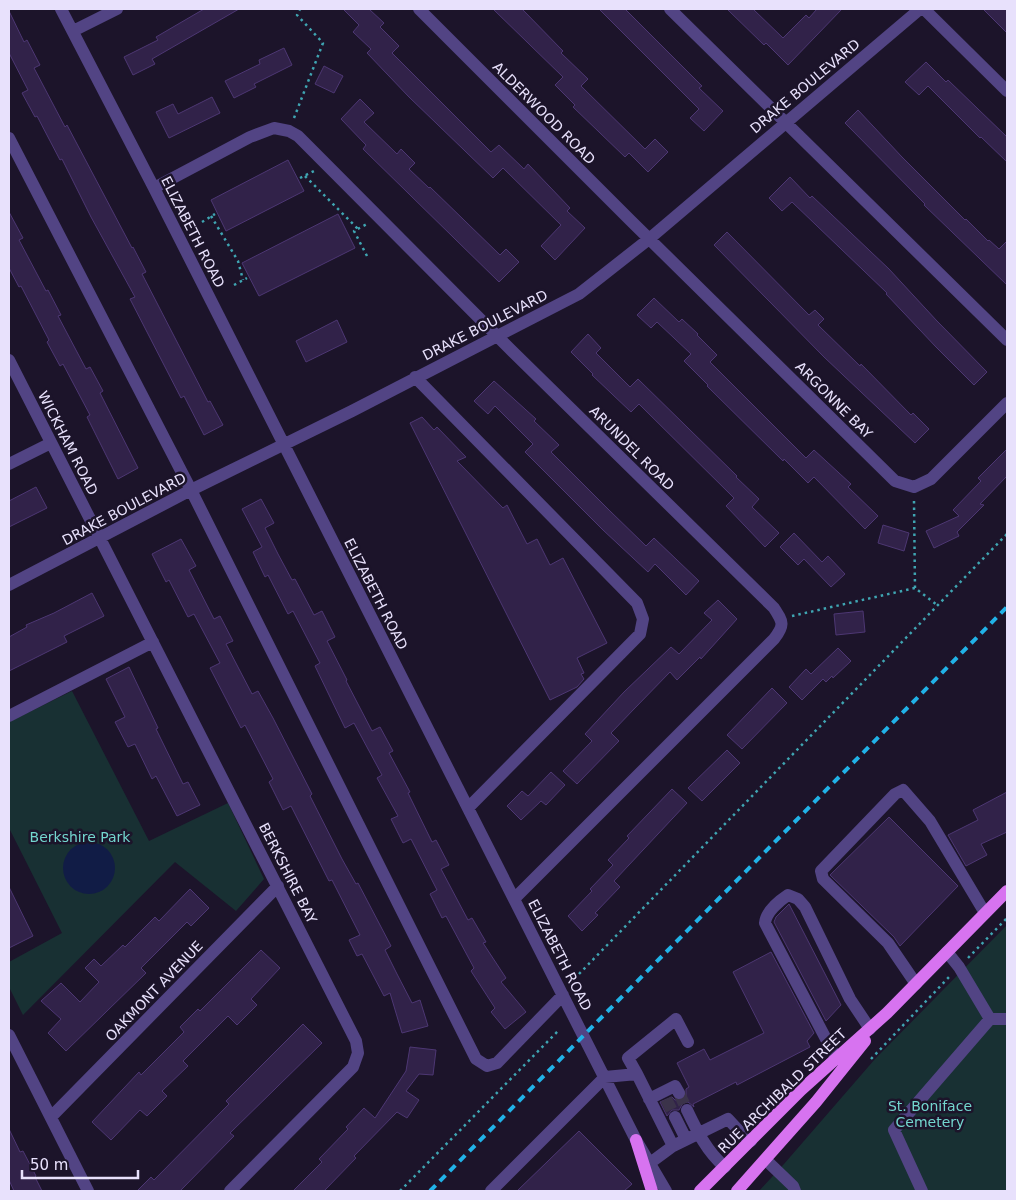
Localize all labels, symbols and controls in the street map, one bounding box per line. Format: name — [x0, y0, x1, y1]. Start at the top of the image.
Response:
street label: DRAKE BOULEVARD — [747, 36, 863, 136]
street label: ALDERWOOD ROAD — [490, 59, 598, 167]
street label: ELIZABETH ROAD — [158, 174, 228, 290]
street label: DRAKE BOULEVARD — [420, 287, 550, 363]
street label: ARGONNE BAY — [792, 358, 876, 442]
street label: WICKHAM ROAD — [35, 388, 101, 498]
street label: ARUNDEL ROAD — [586, 402, 678, 494]
street label: DRAKE BOULEVARD — [59, 470, 189, 548]
street label: ELIZABETH ROAD — [341, 536, 411, 652]
street label: BERKSHIRE BAY — [256, 820, 320, 926]
park label: Berkshire Park — [30, 829, 131, 845]
street label: ELIZABETH ROAD — [525, 897, 595, 1013]
street label: OAKMONT AVENUE — [102, 938, 206, 1044]
street label: RUE ARCHIBALD STREET — [715, 1025, 850, 1156]
park label: St. Boniface Cemetery — [888, 1098, 972, 1130]
scale bar — [22, 1148, 139, 1180]
text: 50 m — [30, 1156, 68, 1174]

